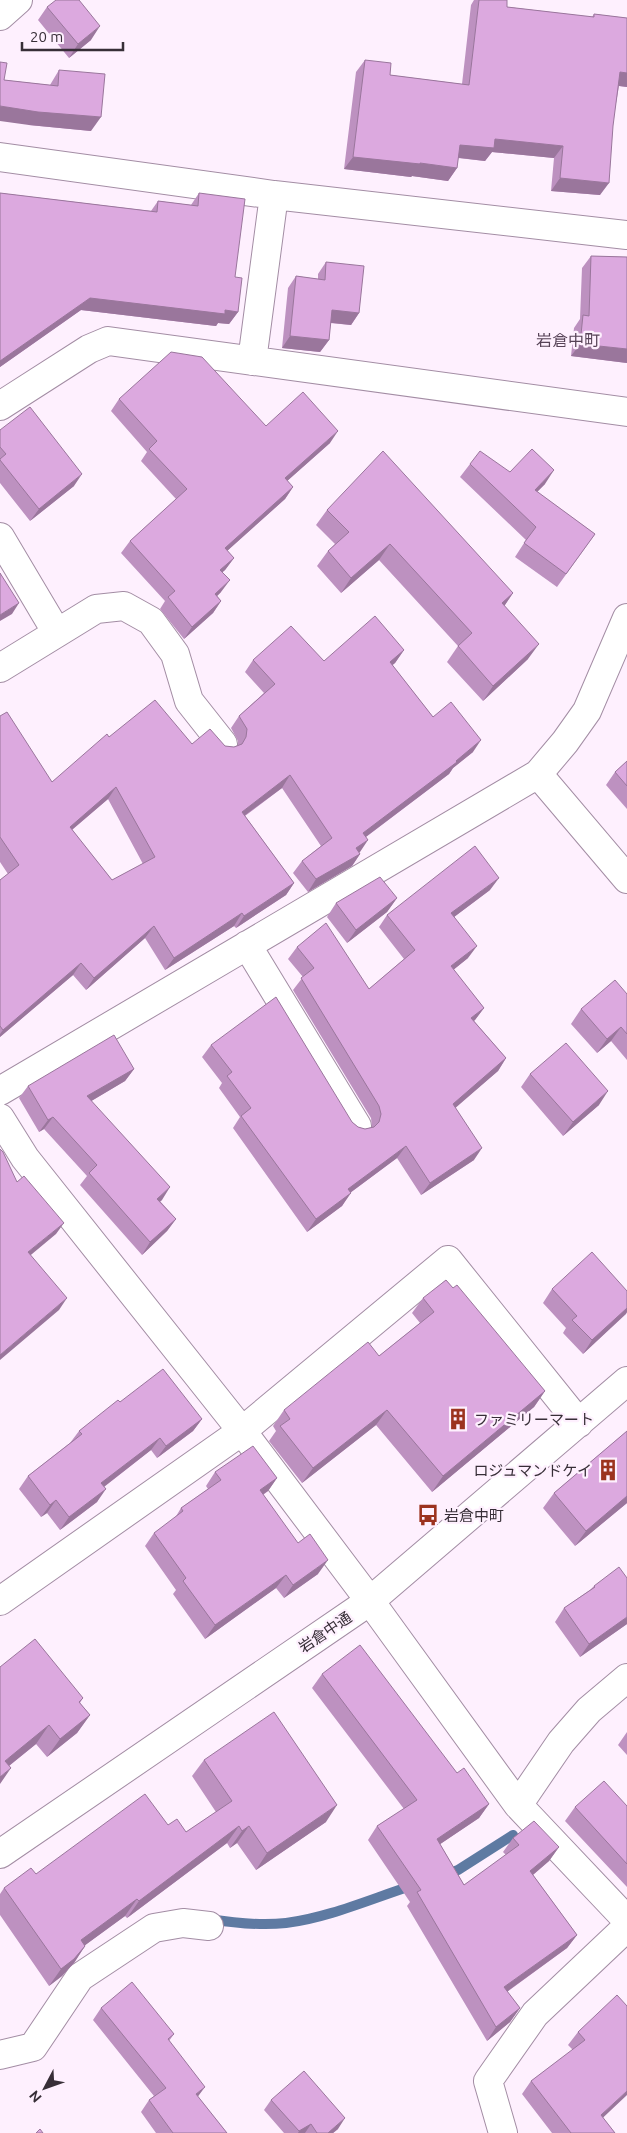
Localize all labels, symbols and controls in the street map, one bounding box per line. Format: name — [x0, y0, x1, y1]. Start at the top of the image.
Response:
scale bar — [22, 20, 124, 52]
text: 20 m — [30, 28, 63, 45]
district label: 岩倉中町 — [536, 331, 600, 349]
building icon: ファミリーマート — [445, 1406, 471, 1432]
place label: ファミリーマート — [474, 1411, 594, 1428]
building icon: ロジュマンドケイ — [595, 1457, 621, 1483]
place label: ロジュマンドケイ — [473, 1462, 592, 1479]
bus stop icon: 岩倉中町 — [415, 1502, 441, 1528]
place label: 岩倉中町 — [444, 1507, 504, 1524]
street label: 岩倉中通 — [295, 1608, 355, 1656]
north arrow — [20, 2063, 70, 2113]
text: N — [26, 2087, 45, 2106]

